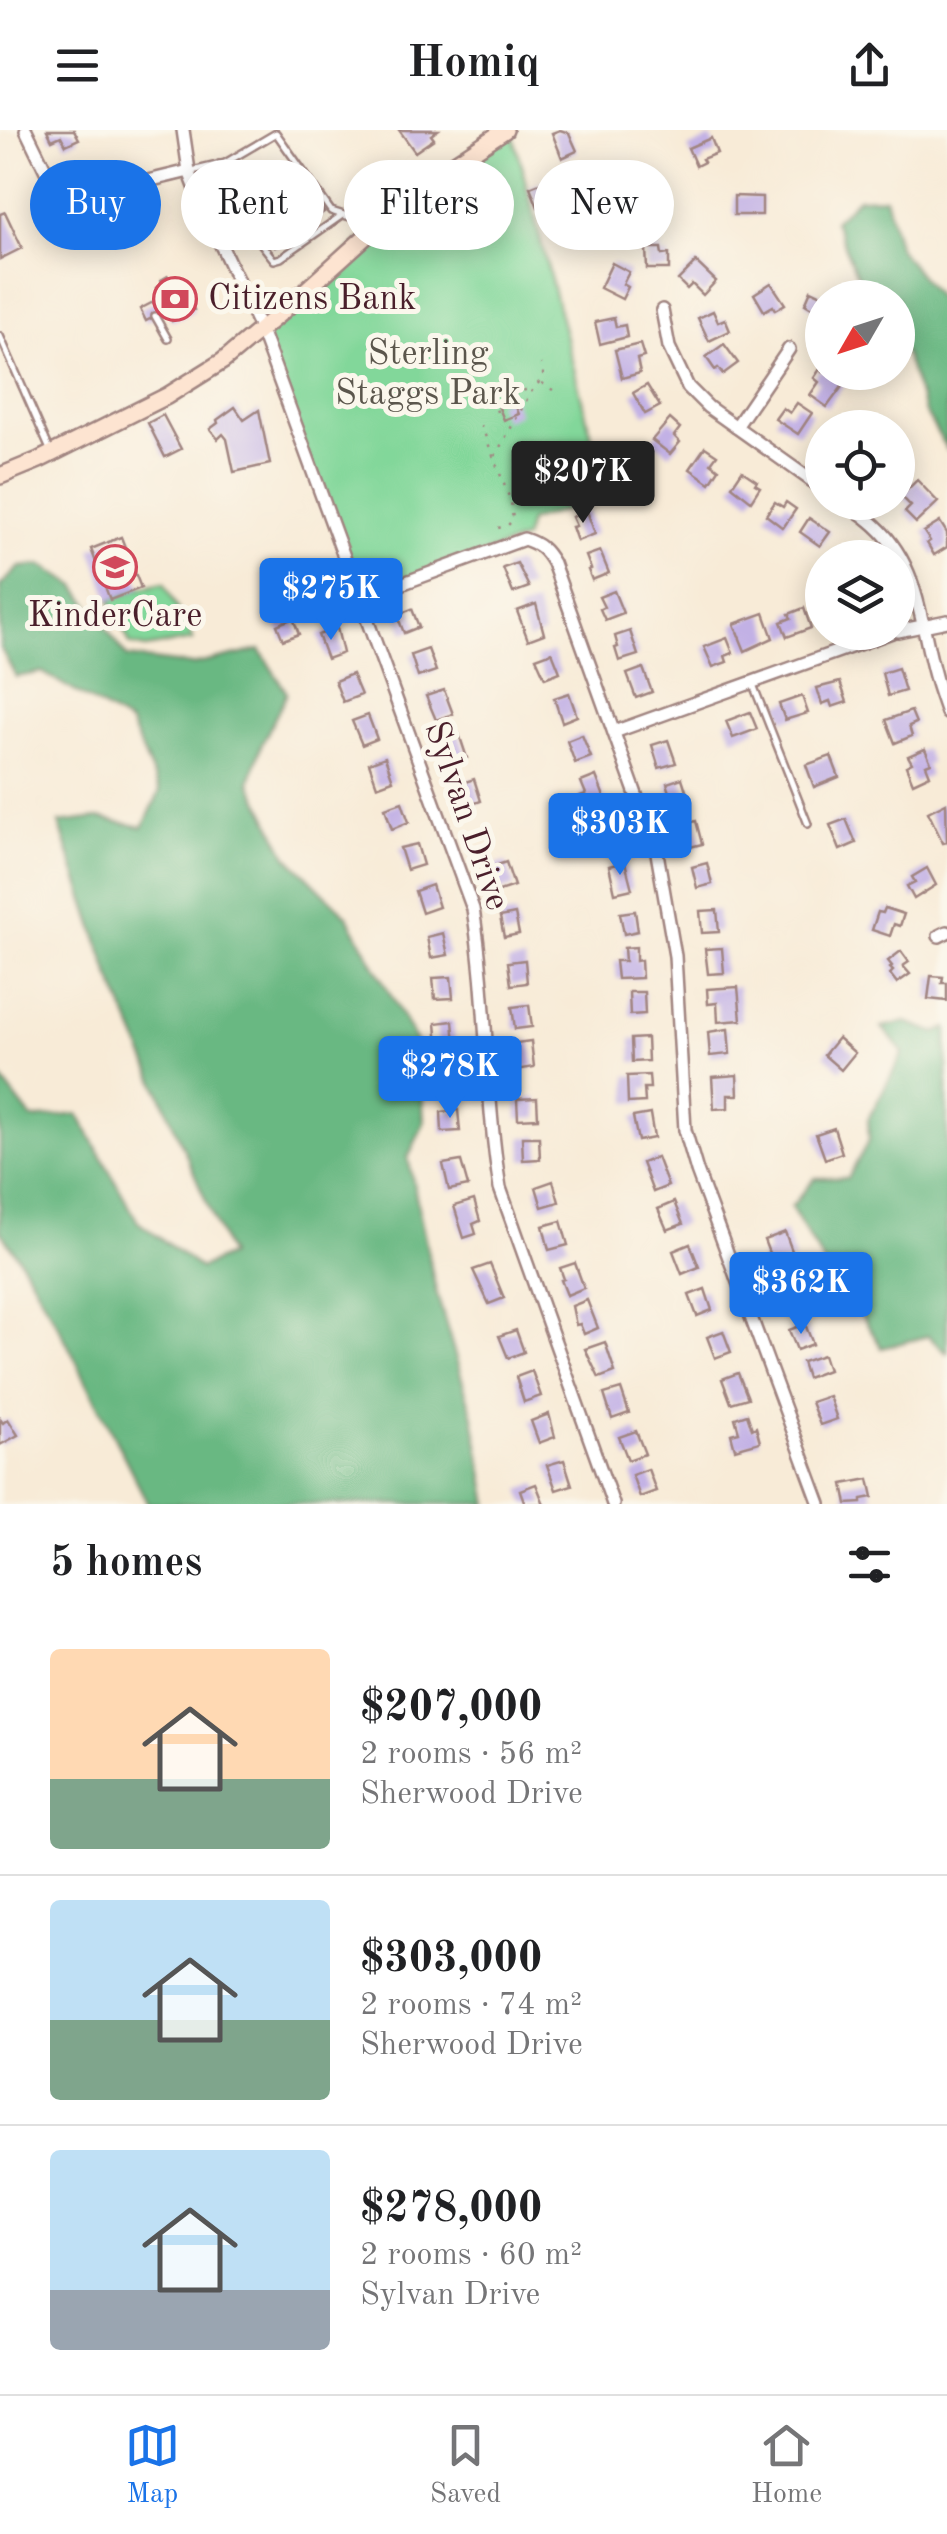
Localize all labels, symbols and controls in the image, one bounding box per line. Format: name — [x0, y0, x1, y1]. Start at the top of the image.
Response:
icon: menu — [50, 38, 105, 93]
icon: share — [842, 38, 897, 93]
text: Homiq — [407, 42, 540, 87]
chip: Buy — [30, 160, 161, 250]
chip: Rent — [181, 160, 324, 250]
chip: Filters — [344, 160, 514, 250]
chip: New — [534, 160, 674, 250]
bank icon: Citizens Bank — [152, 276, 198, 322]
north arrow — [805, 280, 915, 390]
map controls — [805, 280, 915, 650]
place label: Citizens Bank — [208, 282, 417, 317]
park label: Sterling Staggs Park — [335, 337, 521, 412]
button: locate — [805, 410, 915, 520]
pin: $207K — [513, 441, 653, 526]
text: $207K — [534, 457, 632, 489]
button: layers — [805, 540, 915, 650]
school or university icon: KinderCare — [92, 544, 138, 590]
pin: $275K — [261, 558, 401, 643]
text: $275K — [282, 574, 380, 606]
place label: KinderCare — [28, 599, 202, 634]
street label: Sylvan Drive — [417, 717, 515, 915]
pin: $303K — [550, 793, 690, 878]
text: $303K — [571, 809, 669, 841]
pin: $278K — [380, 1036, 520, 1121]
text: $278K — [401, 1052, 499, 1084]
pin: $362K — [731, 1252, 871, 1337]
text: $362K — [752, 1268, 850, 1300]
icon: filters — [842, 1537, 897, 1592]
text: 5 homes — [50, 1543, 202, 1585]
text: $207,000 — [360, 1688, 542, 1730]
icon: home — [130, 1689, 250, 1809]
text: 2 rooms · 56 m² — [360, 1739, 582, 1771]
text: Sherwood Drive — [360, 1779, 583, 1811]
text: $303,000 — [360, 1939, 542, 1981]
icon: home — [130, 1940, 250, 2060]
text: 2 rooms · 74 m² — [360, 1990, 582, 2022]
text: Sherwood Drive — [360, 2030, 583, 2062]
text: $278,000 — [360, 2189, 542, 2231]
icon: home — [130, 2190, 250, 2310]
text: 2 rooms · 60 m² — [360, 2240, 582, 2272]
text: Sylvan Drive — [360, 2280, 540, 2312]
tab: Map — [125, 2418, 180, 2513]
tab: Saved — [430, 2418, 501, 2513]
tab: Home — [751, 2418, 822, 2513]

